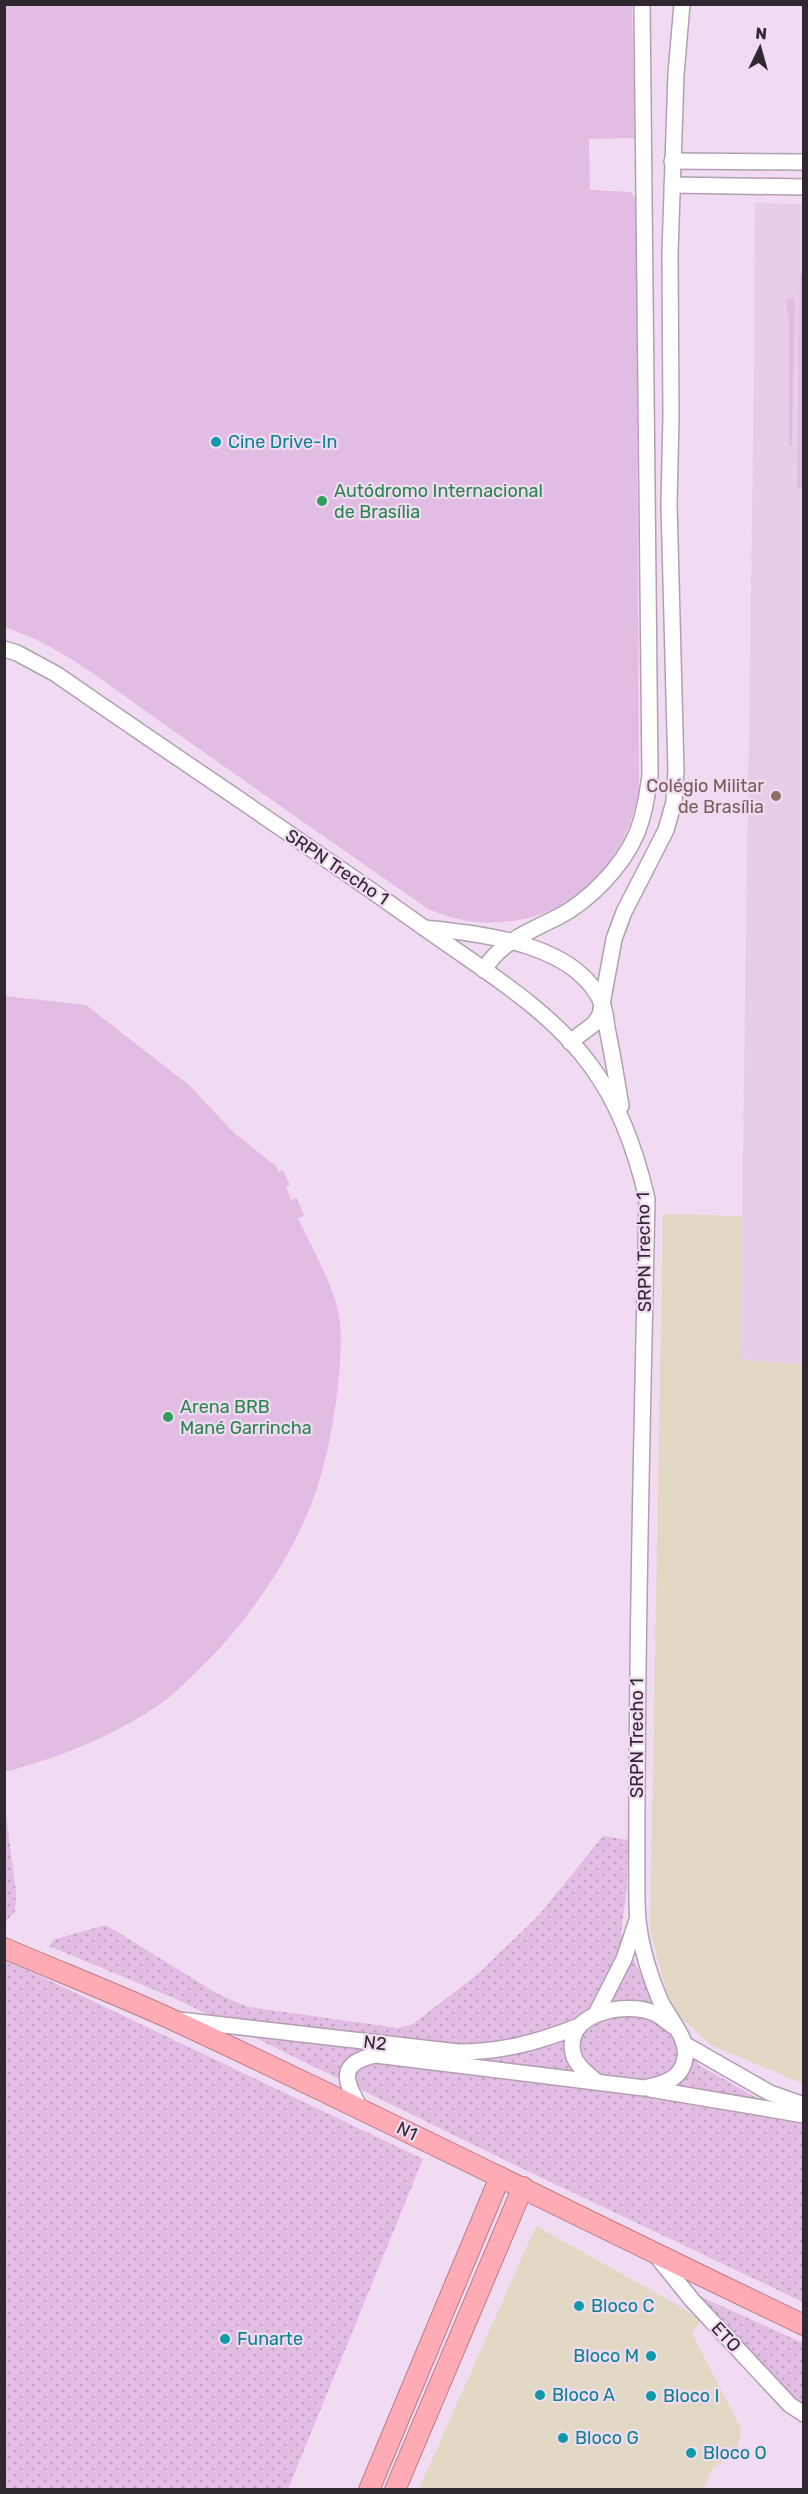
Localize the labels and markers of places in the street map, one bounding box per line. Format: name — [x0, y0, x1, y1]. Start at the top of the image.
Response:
place label: Cine Drive-In — [228, 431, 337, 453]
marker: Cine Drive-In — [209, 435, 223, 449]
place label: Autódromo Internacional de Brasília — [334, 480, 543, 523]
marker: Autódromo Internacional de Brasília — [315, 494, 329, 508]
place label: Colégio Militar de Brasília — [646, 775, 764, 818]
marker: Colégio Militar de Brasília — [769, 789, 783, 803]
place label: Arena BRB Mané Garrincha — [180, 1396, 312, 1439]
marker: Arena BRB Mané Garrincha — [161, 1410, 175, 1424]
place label: Bloco C — [591, 2295, 654, 2317]
marker: Bloco C — [572, 2299, 586, 2313]
place label: Funarte — [237, 2328, 303, 2350]
marker: Funarte — [218, 2332, 232, 2346]
place label: Bloco M — [573, 2345, 639, 2367]
marker: Bloco M — [644, 2349, 658, 2363]
place label: Bloco A — [552, 2384, 615, 2406]
place label: Bloco I — [663, 2385, 719, 2407]
marker: Bloco A — [533, 2388, 547, 2402]
marker: Bloco I — [644, 2389, 658, 2403]
place label: Bloco G — [575, 2427, 639, 2449]
marker: Bloco G — [556, 2431, 570, 2445]
place label: Bloco O — [703, 2442, 767, 2464]
marker: Bloco O — [684, 2446, 698, 2460]

